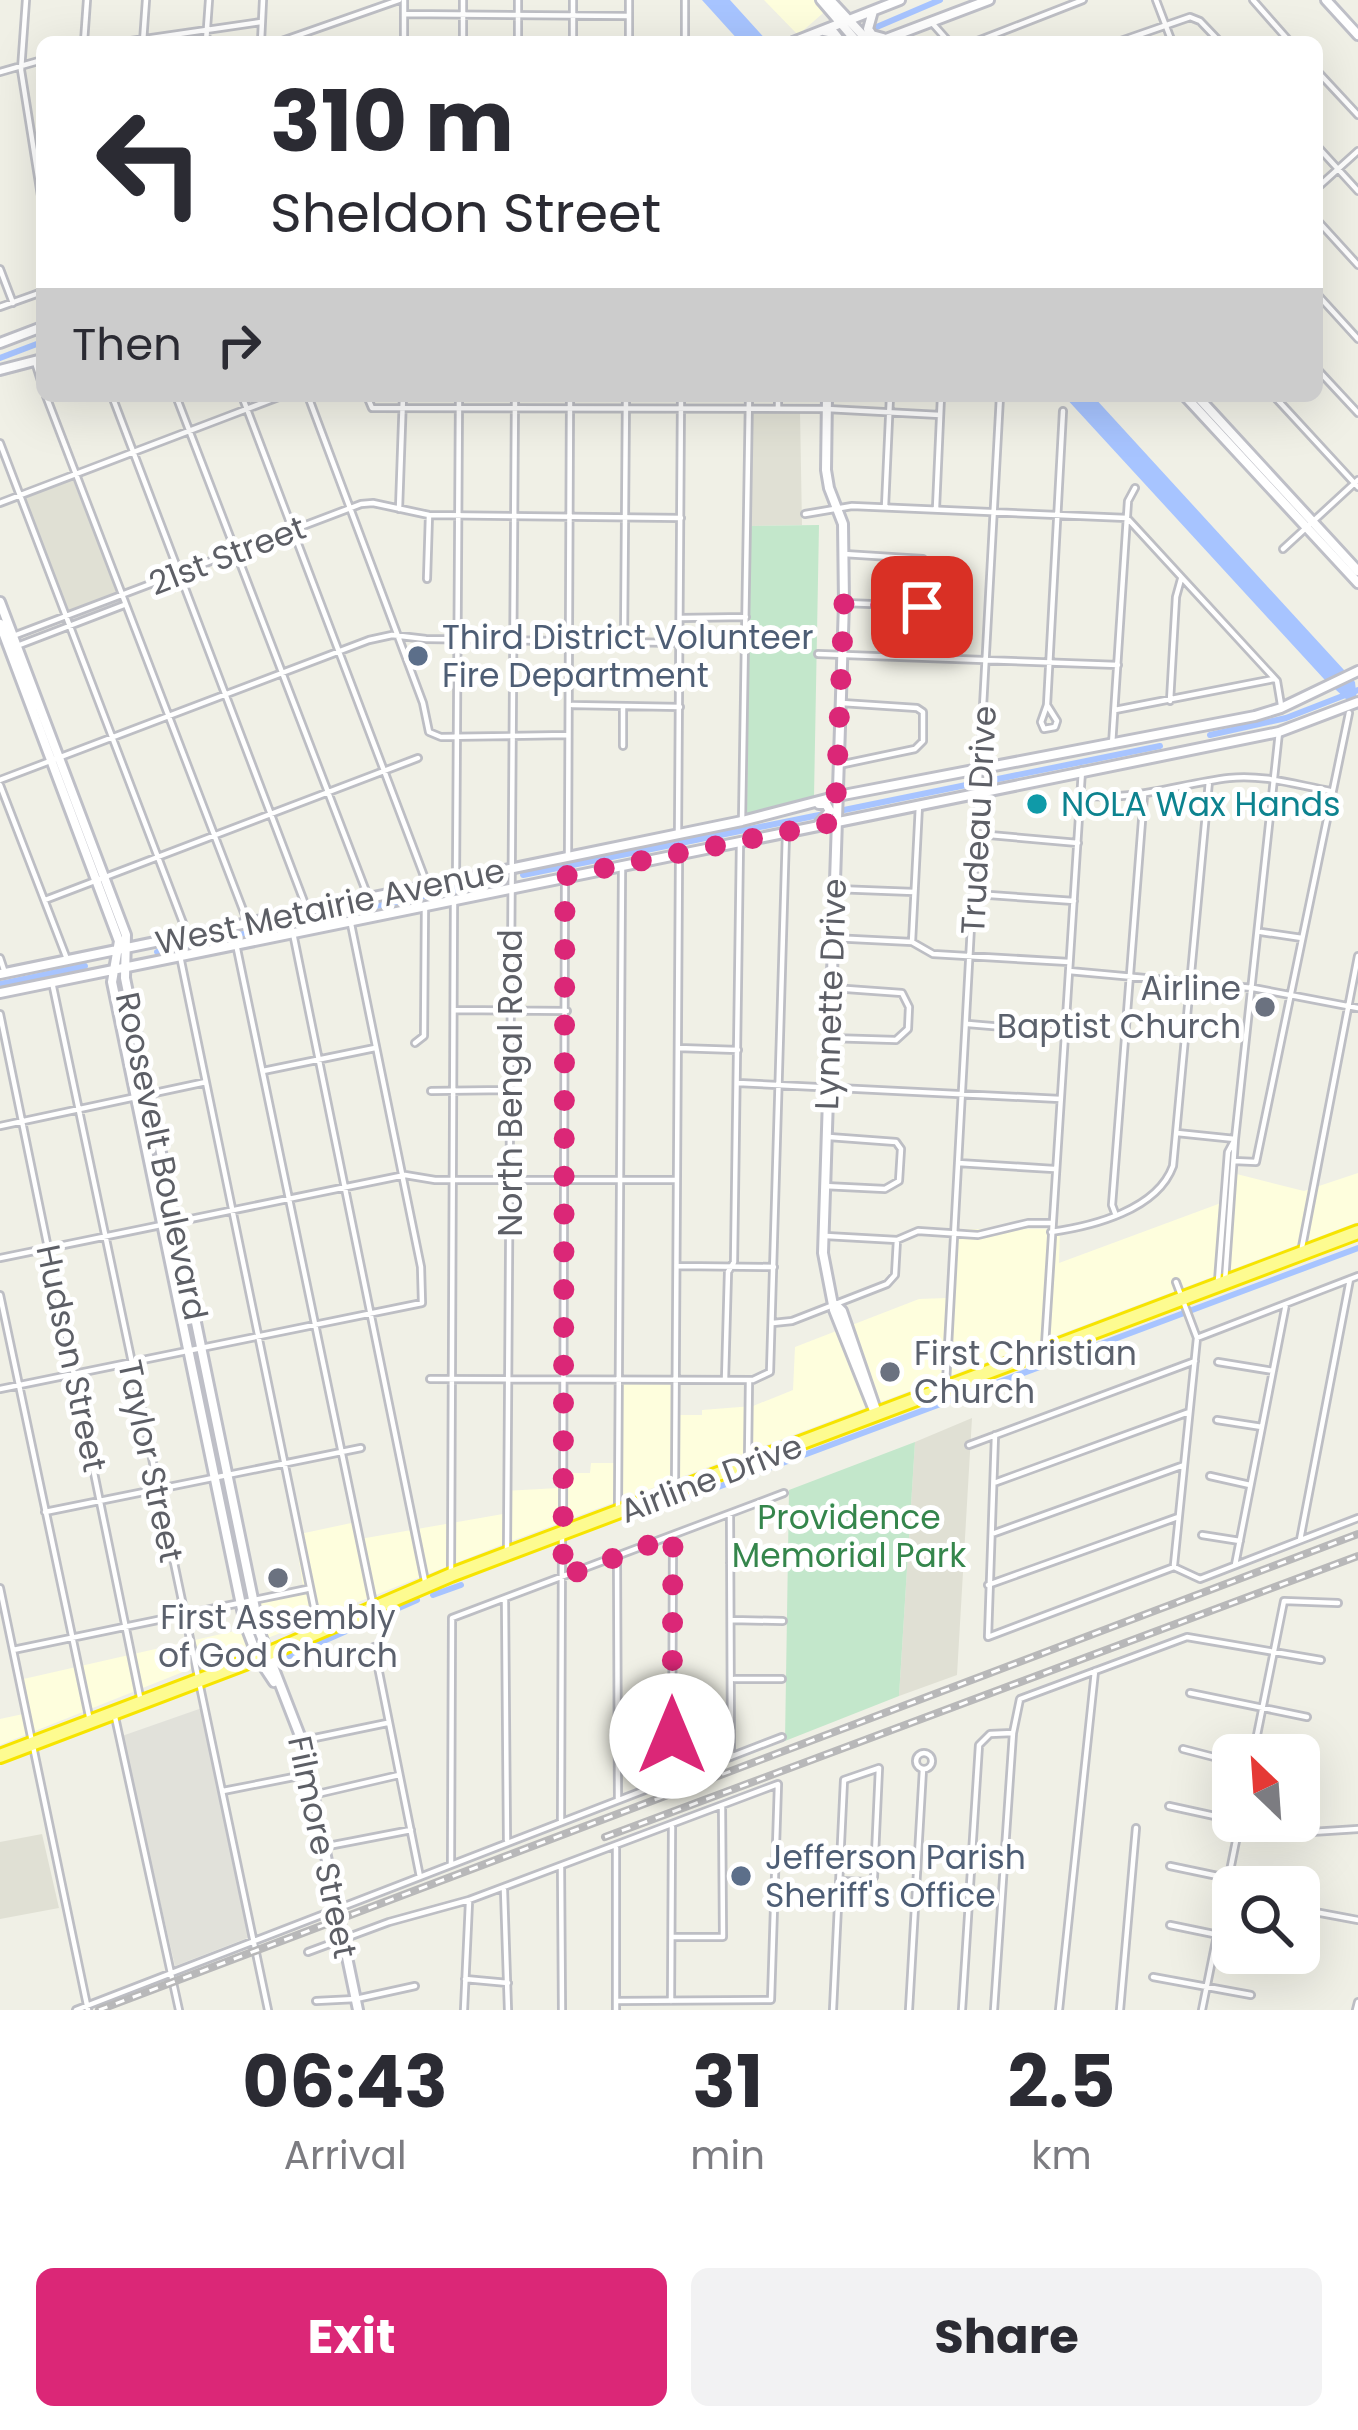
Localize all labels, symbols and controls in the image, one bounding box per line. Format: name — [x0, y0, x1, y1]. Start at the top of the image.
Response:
text: 310 m — [270, 63, 514, 180]
icon: left — [72, 84, 228, 240]
text: Sheldon Street — [270, 175, 661, 251]
icon: right — [206, 312, 272, 378]
text: Then — [72, 313, 182, 376]
street label: 21st Street — [142, 504, 312, 607]
pin — [871, 556, 973, 658]
icon: arrive — [889, 574, 955, 640]
place label: Third District Volunteer Fire Department — [442, 614, 814, 699]
marker: Third District Volunteer Fire Department — [405, 643, 431, 669]
street label: Trudeau Drive — [949, 704, 1008, 936]
place label: NOLA Wax Hands — [1061, 781, 1340, 828]
marker: NOLA Wax Hands — [1024, 791, 1050, 817]
street label: West Metairie Avenue — [151, 847, 509, 966]
street label: Lynnette Drive — [803, 877, 858, 1111]
street label: North Bengal Road — [487, 929, 534, 1237]
place label: Airline Baptist Church — [997, 965, 1241, 1050]
street label: Roosevelt Boulevard — [104, 988, 219, 1325]
marker: Airline Baptist Church — [1252, 994, 1278, 1020]
street label: Hudson Street — [24, 1240, 119, 1476]
place label: First Christian Church — [914, 1330, 1137, 1415]
street label: Taylor Street — [106, 1356, 195, 1567]
marker: First Christian Church — [877, 1359, 903, 1385]
street label: Airline Drive — [613, 1422, 809, 1535]
park label: Providence Memorial Park — [732, 1494, 966, 1579]
marker: First Assembly of God Church — [265, 1565, 291, 1591]
place label: First Assembly of God Church — [158, 1594, 398, 1679]
position arrow — [609, 1673, 735, 1799]
street label: Filmore Street — [276, 1732, 369, 1963]
north arrow — [1212, 1734, 1320, 1842]
map controls — [1212, 1734, 1320, 1974]
place label: Jefferson Parish Sheriff's Office — [765, 1834, 1026, 1919]
marker: Jefferson Parish Sheriff's Office — [728, 1863, 754, 1889]
button: search — [1212, 1866, 1320, 1974]
text: 06:43 — [242, 2031, 448, 2132]
text: 31 — [692, 2031, 763, 2132]
text: 2.5 — [1007, 2031, 1116, 2132]
text: Arrival — [284, 2128, 407, 2183]
text: min — [690, 2128, 765, 2183]
text: km — [1031, 2128, 1092, 2183]
button: Exit — [36, 2268, 667, 2406]
button: Share — [691, 2268, 1322, 2406]

